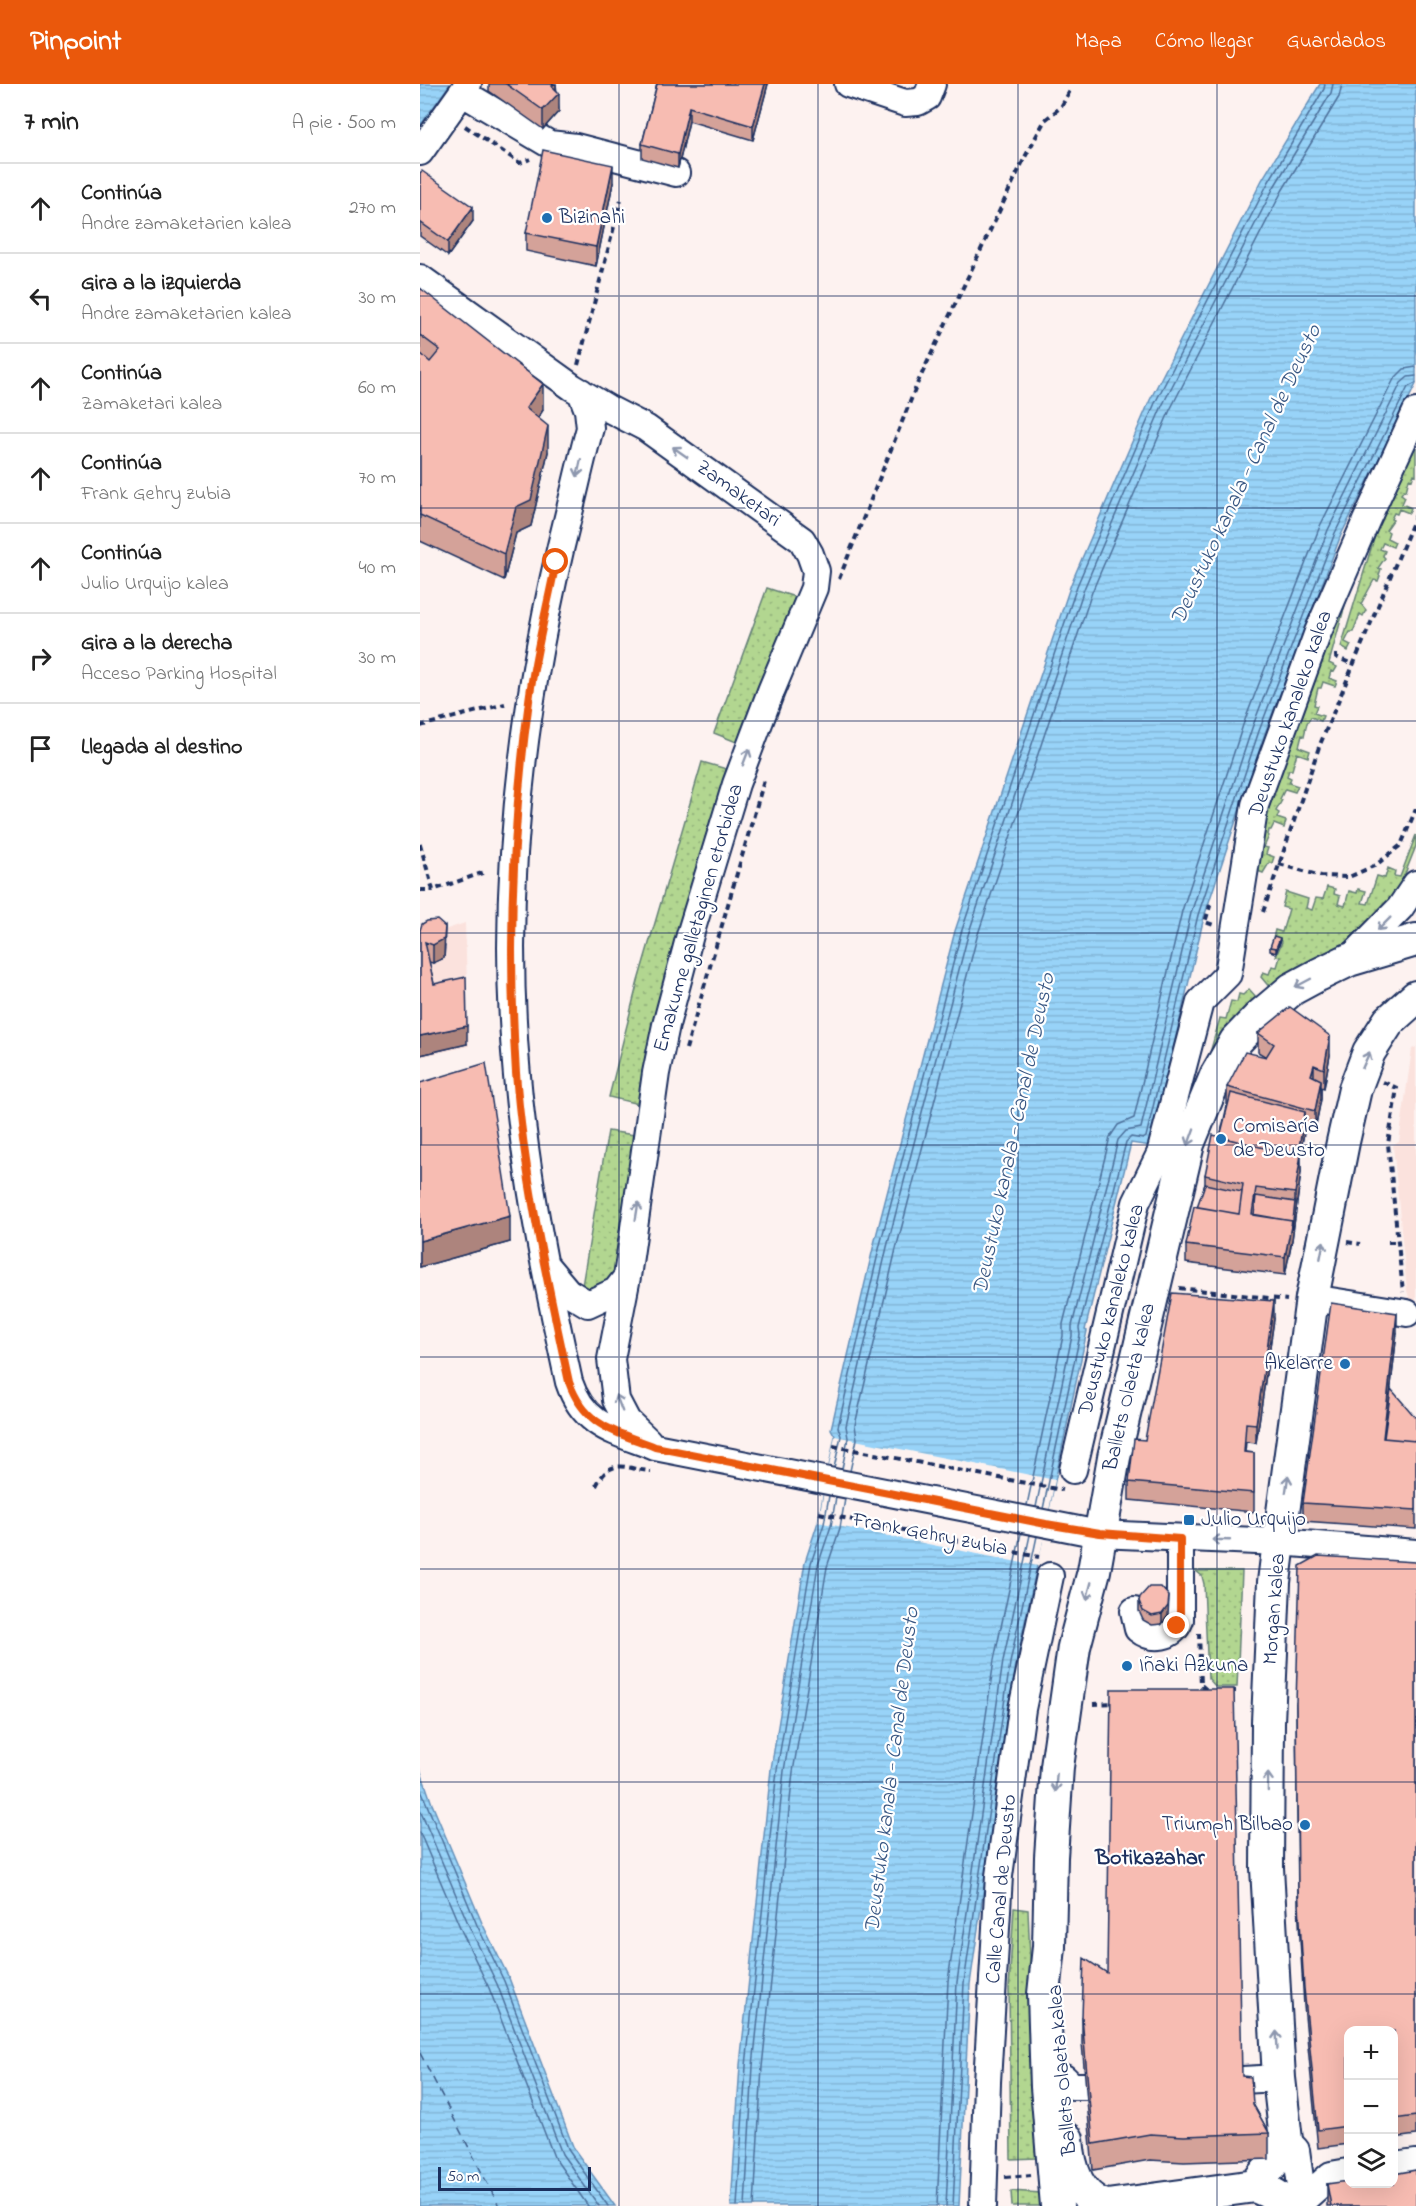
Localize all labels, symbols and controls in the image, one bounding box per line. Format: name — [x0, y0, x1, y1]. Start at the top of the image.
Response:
text: Pinpoint — [30, 22, 121, 63]
text: Mapa — [1075, 27, 1122, 57]
text: Cómo llegar — [1155, 27, 1253, 57]
text: Guardados — [1286, 27, 1386, 57]
text: 7 min — [24, 104, 79, 142]
text: A pie · 500 m — [292, 109, 396, 138]
text: Continúa — [81, 178, 162, 210]
icon: ahead — [24, 192, 57, 225]
text: 270 m — [349, 194, 396, 223]
place label: Bizinahi — [558, 203, 625, 233]
text: Andre zamaketarien kalea — [81, 210, 292, 239]
marker: Bizinahi — [540, 211, 554, 225]
text: Gira a la izquierda — [81, 268, 241, 300]
icon: left — [24, 282, 57, 315]
text: 30 m — [359, 284, 396, 313]
text: Andre zamaketarien kalea — [81, 300, 292, 329]
water label: Deustuko kanala - Canal de Deusto — [1163, 318, 1331, 630]
text: Continúa — [81, 358, 162, 390]
icon: ahead — [24, 372, 57, 405]
text: 60 m — [358, 374, 396, 403]
text: Zamaketari kalea — [81, 390, 222, 419]
one-way arrow — [673, 446, 689, 458]
text: Continúa — [81, 448, 162, 480]
street label: Zamaketari — [689, 453, 787, 535]
one-way arrow — [573, 459, 585, 478]
icon: ahead — [24, 462, 57, 495]
text: 70 m — [359, 464, 396, 493]
text: Frank Gehry zubia — [81, 480, 231, 509]
text: Continúa — [81, 538, 162, 570]
route start — [542, 548, 568, 574]
icon: ahead — [24, 552, 57, 585]
text: 40 m — [359, 554, 396, 583]
text: Julio Urquijo kalea — [81, 570, 229, 599]
street label: Deustuko kanaleko kalea — [1241, 606, 1341, 823]
text: Gira a la derecha — [81, 628, 232, 660]
icon: right — [24, 642, 57, 675]
text: 30 m — [359, 644, 396, 673]
text: Acceso Parking Hospital — [81, 660, 277, 689]
icon: arrive — [24, 732, 57, 765]
text: Llegada al destino — [81, 732, 242, 764]
one-way arrow — [742, 749, 753, 767]
street label: Emakume galletaginen etorbidea — [646, 780, 754, 1056]
one-way arrow — [1377, 916, 1392, 931]
water label: Deustuko kanala - Canal de Deusto — [965, 969, 1065, 1297]
one-way arrow — [1295, 977, 1312, 989]
one-way arrow — [1360, 1052, 1372, 1070]
place label: Comisaría de Deusto — [1233, 1112, 1325, 1166]
one-way arrow — [1184, 1127, 1195, 1146]
marker: Comisaría de Deusto — [1214, 1132, 1228, 1146]
street label: Deustuko kanaleko kalea — [1071, 1201, 1153, 1420]
one-way arrow — [632, 1202, 643, 1221]
one-way arrow — [1317, 1241, 1328, 1260]
street label: Ballets Olaeta kalea — [1096, 1300, 1164, 1475]
place label: Akelarre — [1264, 1349, 1334, 1379]
marker: Akelarre — [1338, 1357, 1352, 1371]
one-way arrow — [613, 1394, 624, 1413]
one-way arrow — [1282, 1475, 1293, 1495]
street label: Frank Gehry zubia — [848, 1505, 1010, 1567]
place label: Julio Urquijo — [1201, 1505, 1306, 1535]
marker: Julio Urquijo — [1182, 1513, 1196, 1527]
one-way arrow — [1211, 1535, 1231, 1546]
street label: Morgan kalea — [1256, 1552, 1296, 1666]
one-way arrow — [1083, 1581, 1094, 1600]
water label: Deustuko kanala - Canal de Deusto — [857, 1604, 929, 1934]
route end — [1163, 1612, 1189, 1638]
place label: Iñaki Azkuna — [1139, 1651, 1248, 1681]
marker: Iñaki Azkuna — [1120, 1659, 1134, 1673]
one-way arrow — [1051, 1772, 1062, 1792]
one-way arrow — [1262, 1772, 1273, 1792]
street label: Calle Canal de Deusto — [979, 1793, 1025, 1985]
place label: Triumph Bilbao — [1162, 1810, 1293, 1840]
marker: Triumph Bilbao — [1298, 1818, 1312, 1832]
district label: Botikazahar — [1094, 1843, 1206, 1875]
street label: Ballets Olaeta kalea — [1041, 1983, 1086, 2158]
map controls — [1344, 2026, 1398, 2188]
button: + — [1344, 2026, 1398, 2080]
one-way arrow — [1271, 2030, 1282, 2050]
button: − — [1344, 2080, 1398, 2134]
button: layers — [1344, 2134, 1398, 2188]
scale bar — [438, 2164, 591, 2192]
text: 50 m — [447, 2165, 479, 2189]

